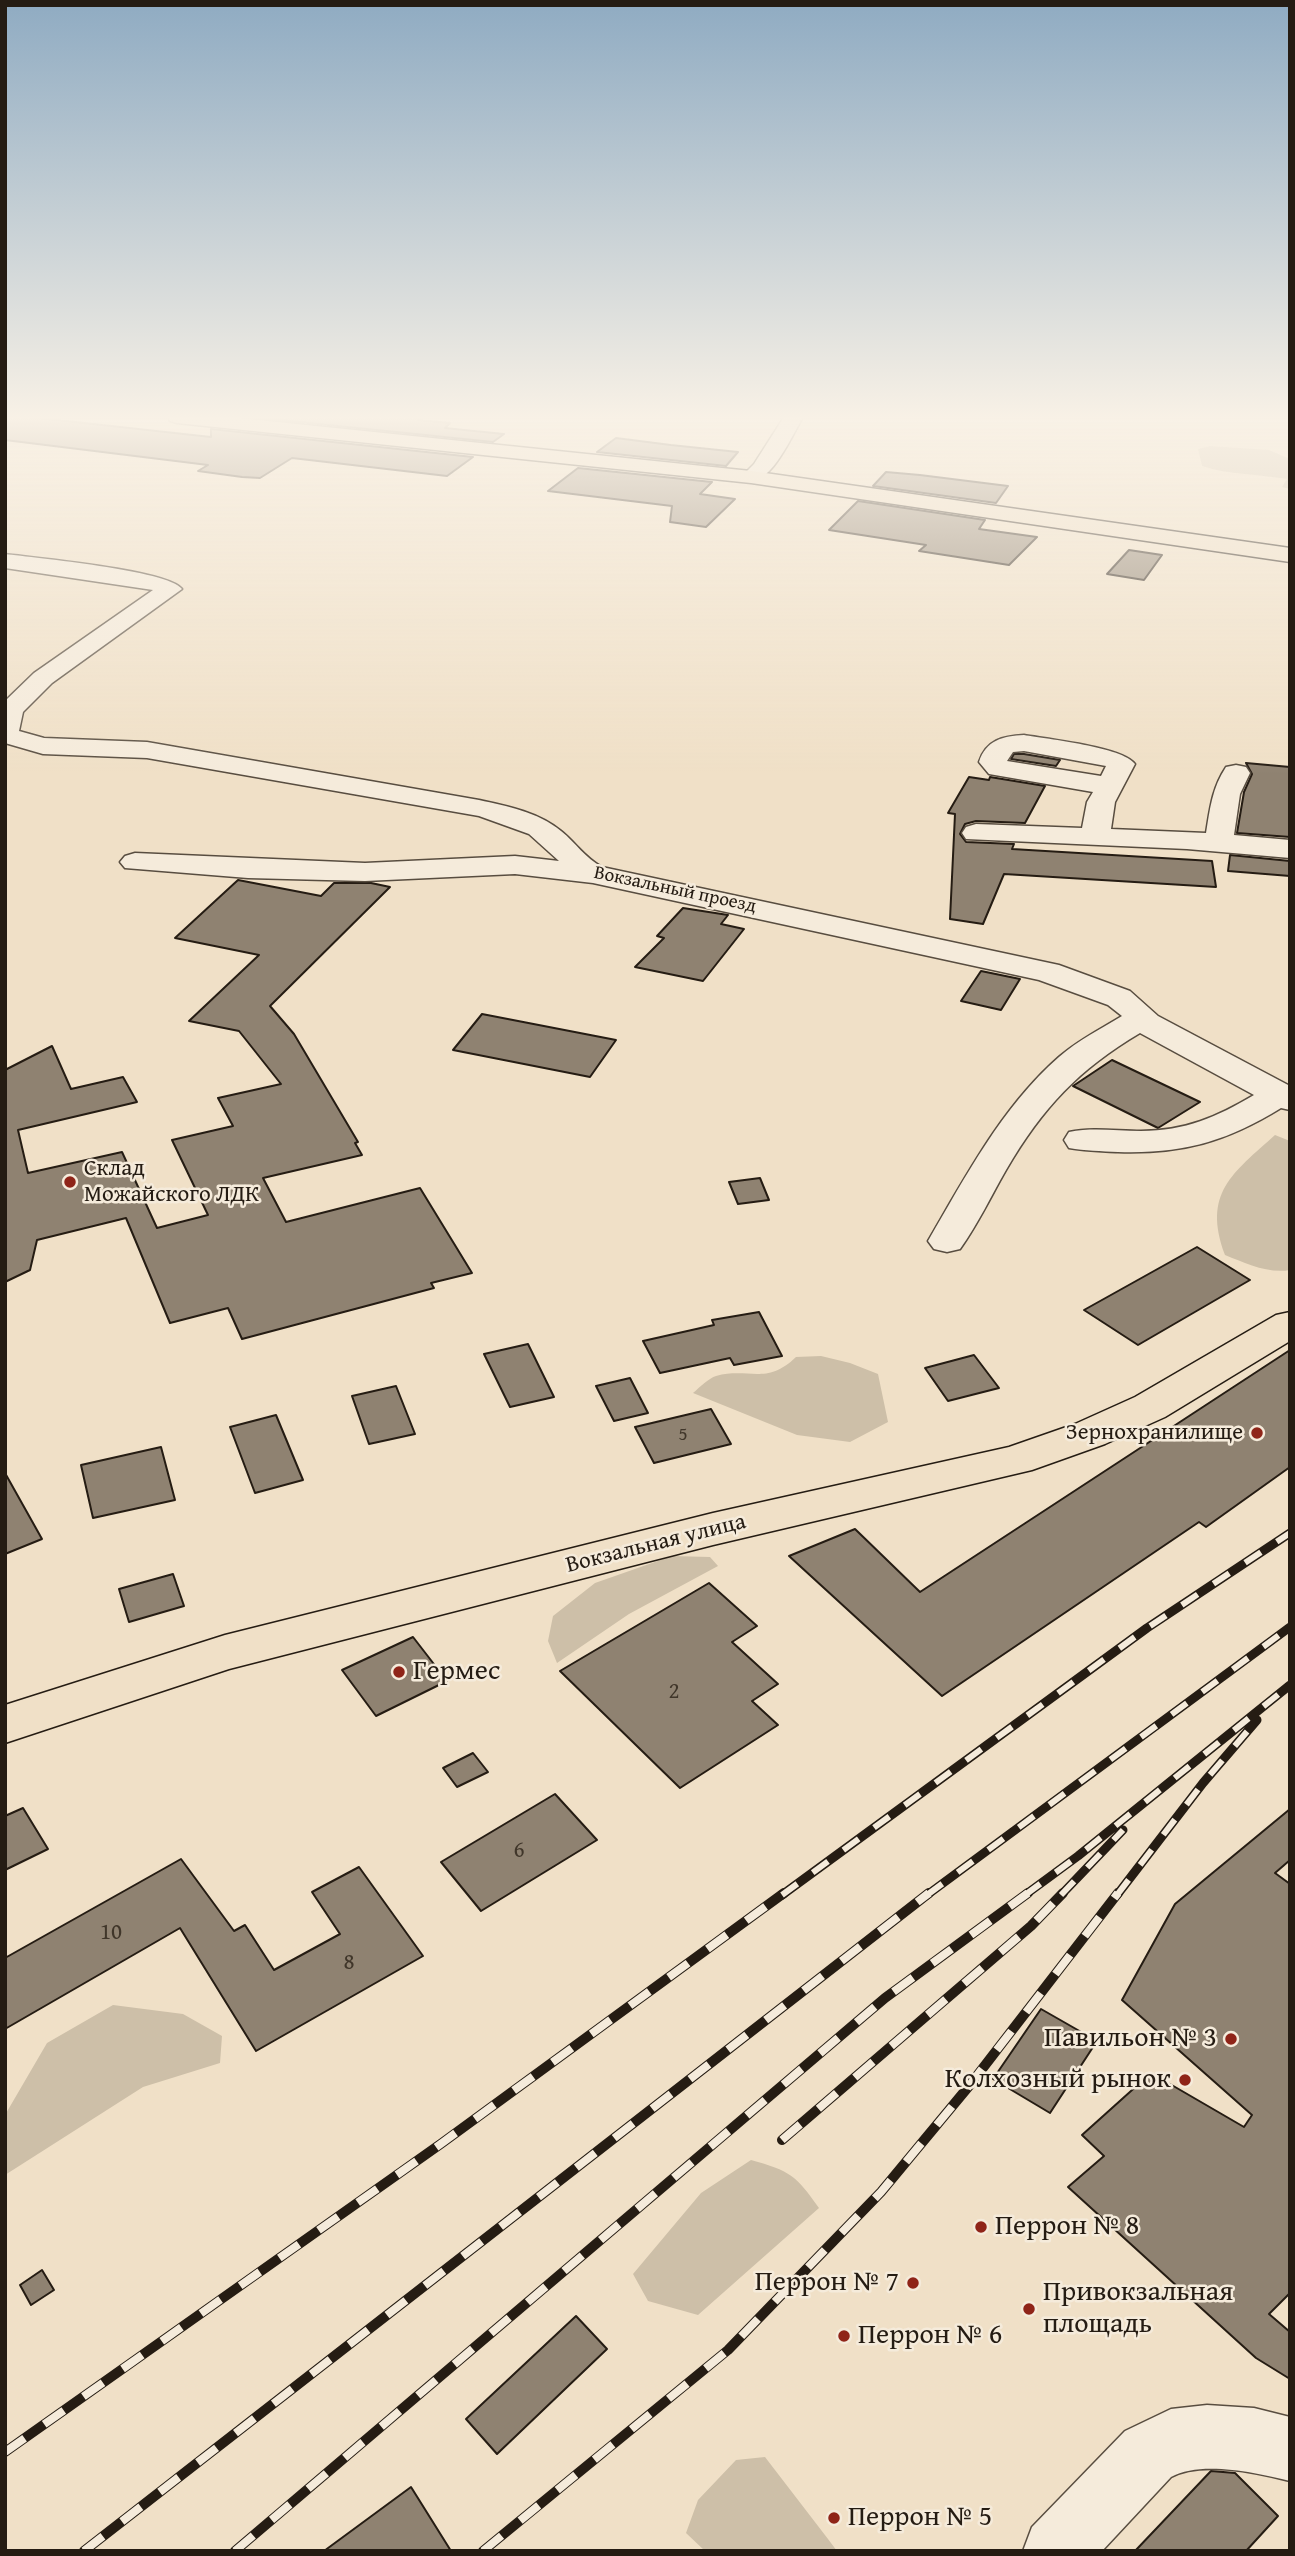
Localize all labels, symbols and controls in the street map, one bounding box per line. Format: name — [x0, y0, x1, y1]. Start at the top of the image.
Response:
street label: Вокзальный проезд — [592, 862, 758, 918]
place label: Склад Можайского ЛДК — [84, 1155, 259, 1209]
marker: Склад Можайского ЛДК — [62, 1174, 78, 1190]
place label: Зернохранилище — [1066, 1419, 1243, 1447]
house number: 5 — [678, 1424, 688, 1446]
marker: Зернохранилище — [1249, 1425, 1265, 1441]
street label: Вокзальная улица — [563, 1508, 749, 1580]
place label: Гермес — [413, 1655, 500, 1689]
marker: Гермес — [391, 1664, 407, 1680]
house number: 2 — [668, 1678, 680, 1706]
house number: 6 — [513, 1837, 525, 1865]
house number: 10 — [100, 1919, 122, 1947]
house number: 8 — [343, 1949, 355, 1977]
place label: Павильон № 3 — [1044, 2022, 1217, 2056]
marker: Павильон № 3 — [1223, 2031, 1239, 2047]
place label: Колхозный рынок — [945, 2063, 1171, 2097]
marker: Колхозный рынок — [1177, 2072, 1193, 2088]
place label: Перрон № 8 — [995, 2210, 1139, 2244]
marker: Перрон № 8 — [973, 2219, 989, 2235]
place label: Перрон № 7 — [755, 2266, 899, 2300]
marker: Перрон № 7 — [905, 2275, 921, 2291]
place label: Привокзальная площадь — [1043, 2276, 1233, 2342]
marker: Привокзальная площадь — [1021, 2301, 1037, 2317]
place label: Перрон № 6 — [858, 2319, 1002, 2353]
marker: Перрон № 6 — [836, 2328, 852, 2344]
place label: Перрон № 5 — [848, 2501, 992, 2535]
marker: Перрон № 5 — [826, 2510, 842, 2526]

